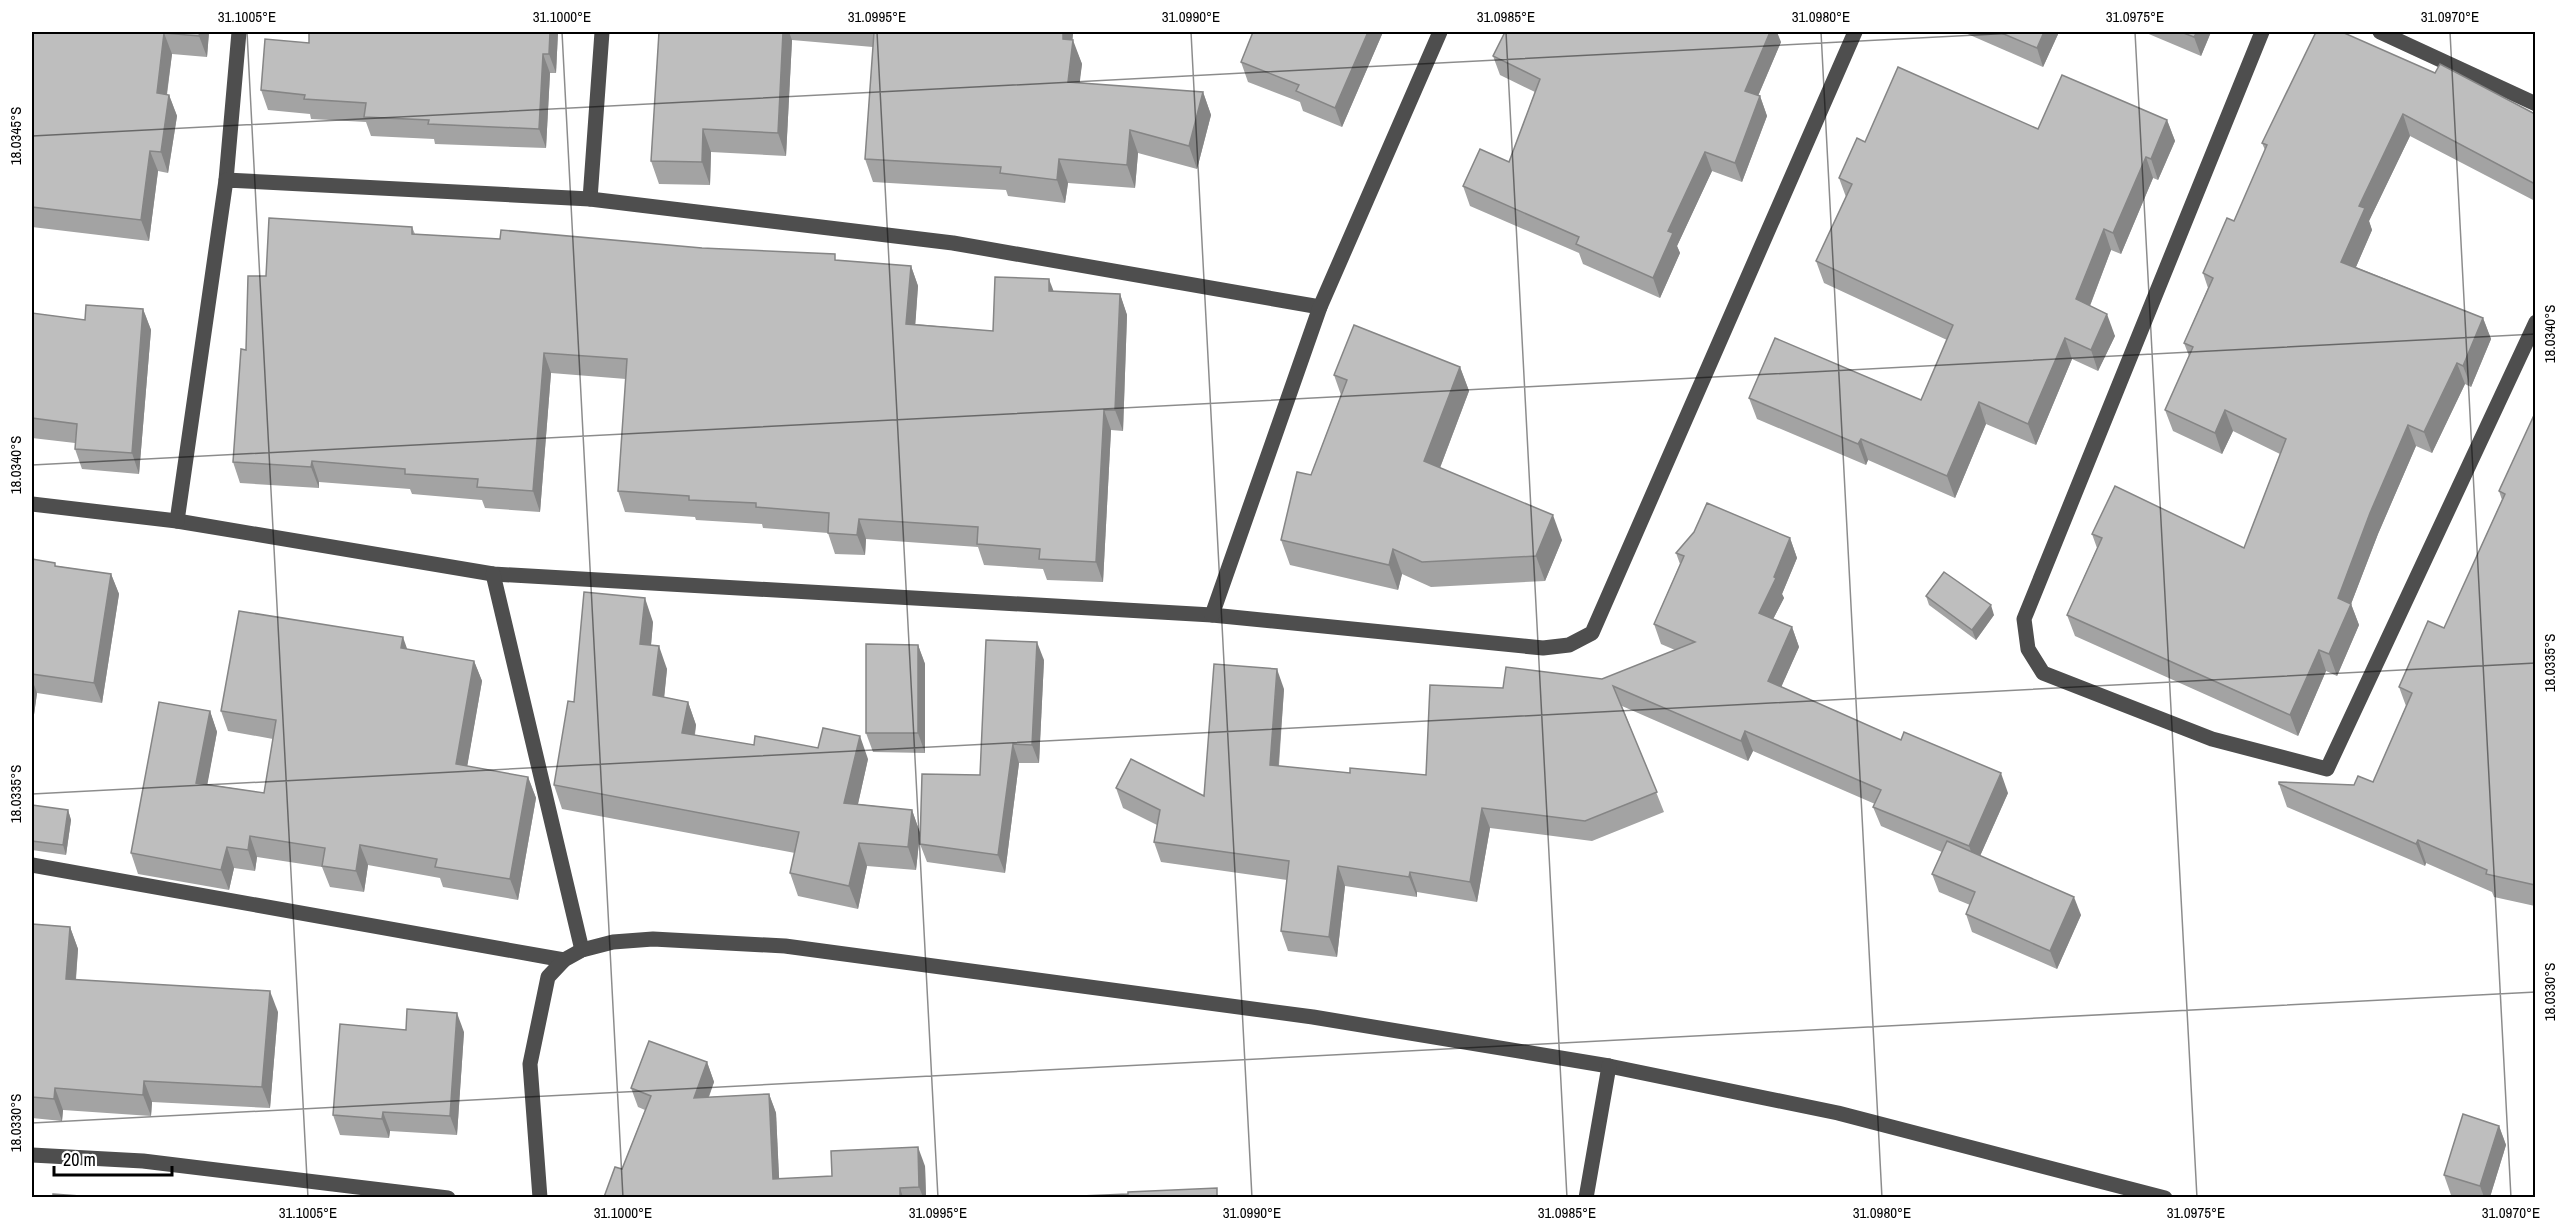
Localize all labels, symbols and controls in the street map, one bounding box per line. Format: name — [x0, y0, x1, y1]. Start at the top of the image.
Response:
text: 31.1005°E — [218, 6, 276, 27]
text: 31.1000°E — [533, 6, 591, 27]
text: 31.0995°E — [848, 6, 906, 27]
text: 31.0990°E — [1162, 6, 1220, 27]
text: 31.0985°E — [1477, 6, 1535, 27]
text: 31.0980°E — [1792, 6, 1850, 27]
text: 31.0975°E — [2106, 6, 2164, 27]
text: 31.0970°E — [2421, 6, 2479, 27]
text: 18.0345°S — [5, 107, 26, 165]
text: 18.0340°S — [2539, 305, 2560, 363]
text: 18.0340°S — [5, 436, 26, 494]
text: 18.0335°S — [2539, 634, 2560, 692]
text: 18.0335°S — [5, 765, 26, 823]
text: 18.0330°S — [2539, 963, 2560, 1021]
text: 18.0330°S — [5, 1094, 26, 1152]
scale bar — [54, 1139, 172, 1177]
text: 20 m — [63, 1147, 96, 1172]
text: 31.1005°E — [279, 1202, 337, 1223]
text: 31.1000°E — [594, 1202, 652, 1223]
text: 31.0995°E — [909, 1202, 967, 1223]
text: 31.0990°E — [1223, 1202, 1281, 1223]
text: 31.0985°E — [1538, 1202, 1596, 1223]
text: 31.0980°E — [1853, 1202, 1911, 1223]
text: 31.0975°E — [2167, 1202, 2225, 1223]
text: 31.0970°E — [2482, 1202, 2540, 1223]

